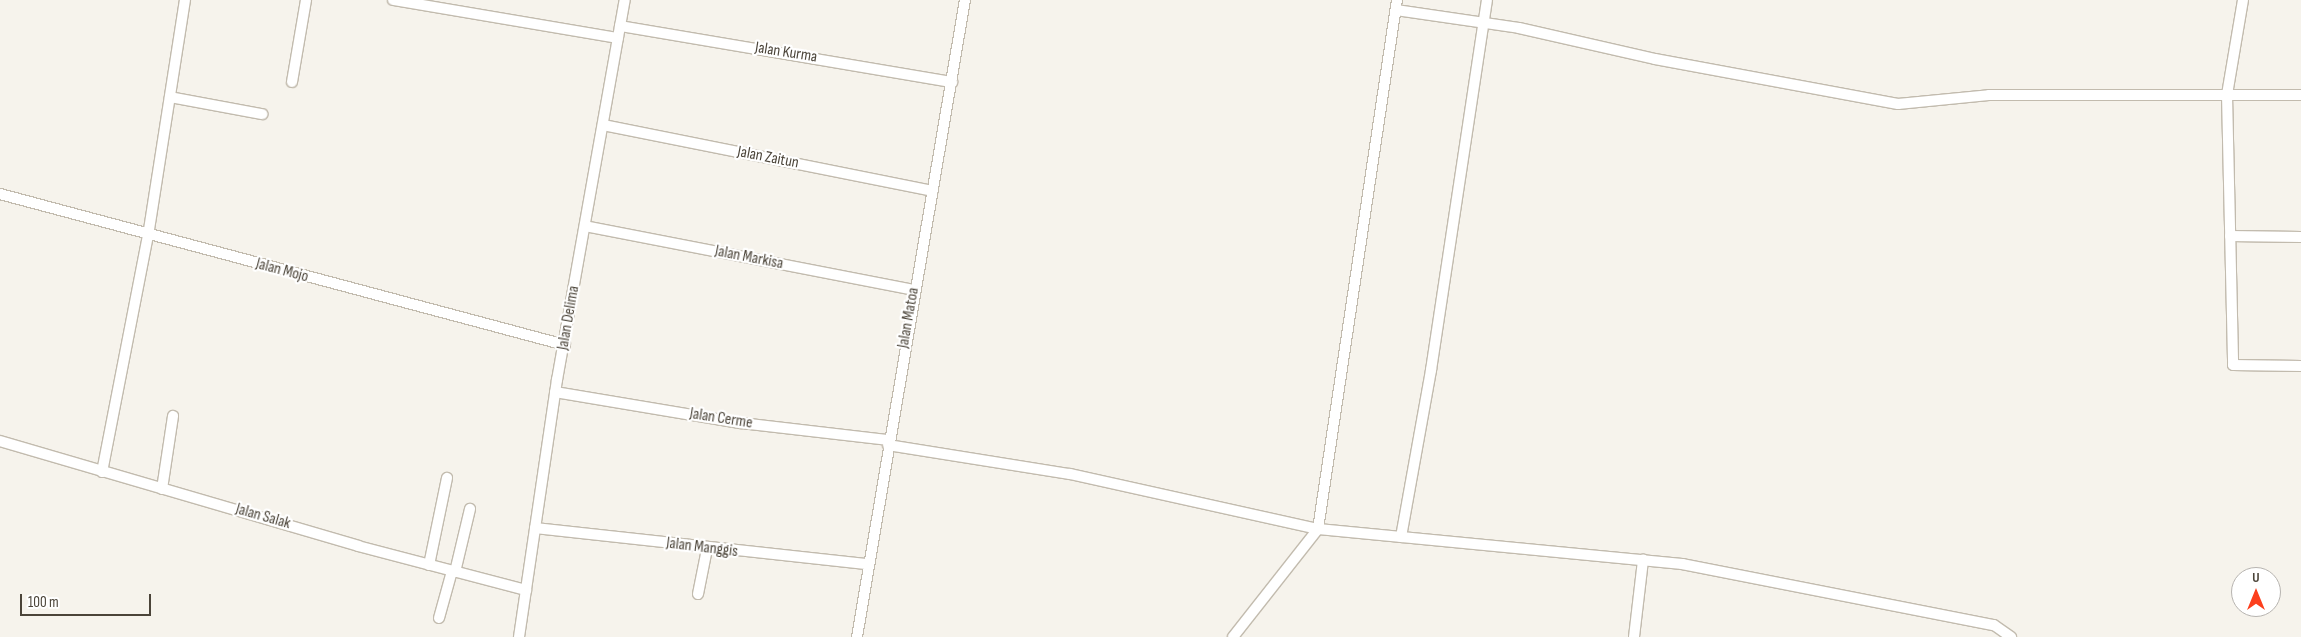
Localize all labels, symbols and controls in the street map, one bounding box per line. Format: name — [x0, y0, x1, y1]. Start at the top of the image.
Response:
street label: Jalan Kurma — [754, 39, 818, 67]
street label: Jalan Zaitun — [736, 143, 800, 173]
street label: Jalan Markisa — [713, 242, 785, 274]
street label: Jalan Mojo — [254, 255, 310, 287]
street label: Jalan Delima — [554, 284, 584, 352]
street label: Jalan Matoa — [894, 286, 924, 350]
street label: Jalan Cerme — [688, 405, 754, 433]
street label: Jalan Salak — [233, 500, 293, 534]
street label: Jalan Manggis — [665, 534, 739, 562]
north arrow — [2231, 567, 2281, 617]
text: U — [2252, 569, 2260, 586]
scale bar — [22, 584, 154, 616]
text: 100 m — [28, 593, 59, 612]

